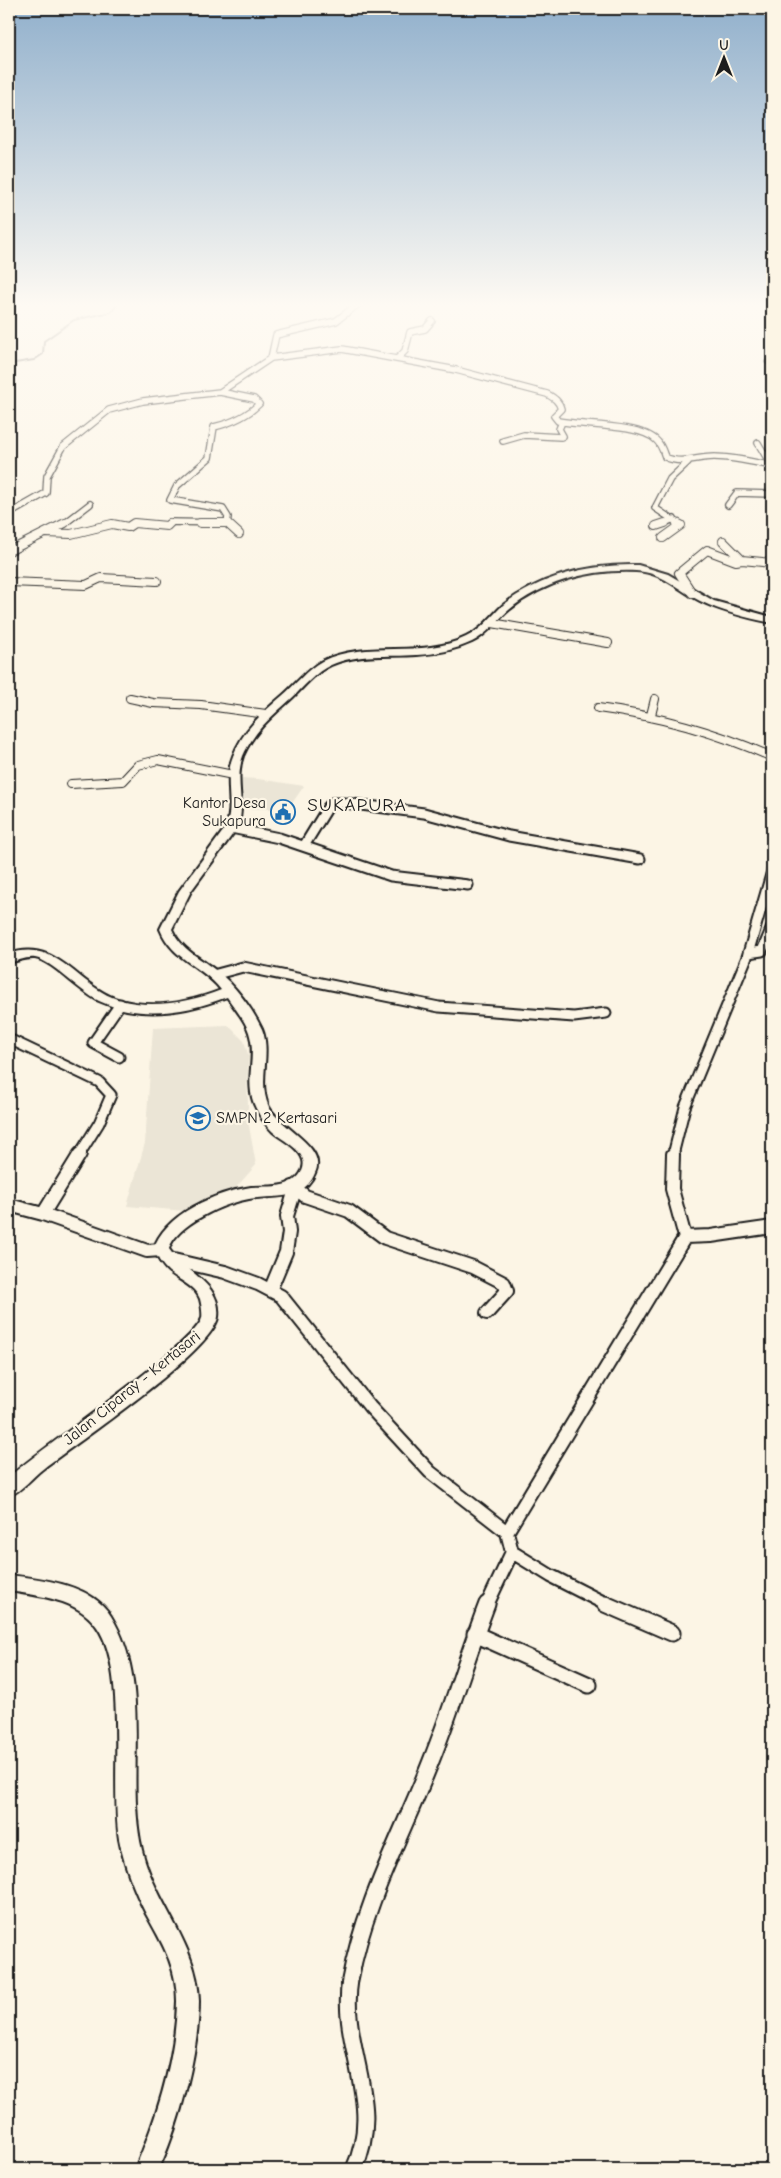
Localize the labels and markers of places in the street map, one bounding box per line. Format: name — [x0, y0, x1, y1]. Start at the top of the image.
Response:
place label: Kantor Desa Sukapura — [183, 794, 266, 830]
public building icon: Kantor Desa Sukapura — [270, 799, 296, 825]
school or university icon: SMPN 2 Kertasari — [185, 1105, 211, 1131]
place label: SMPN 2 Kertasari — [216, 1109, 337, 1127]

